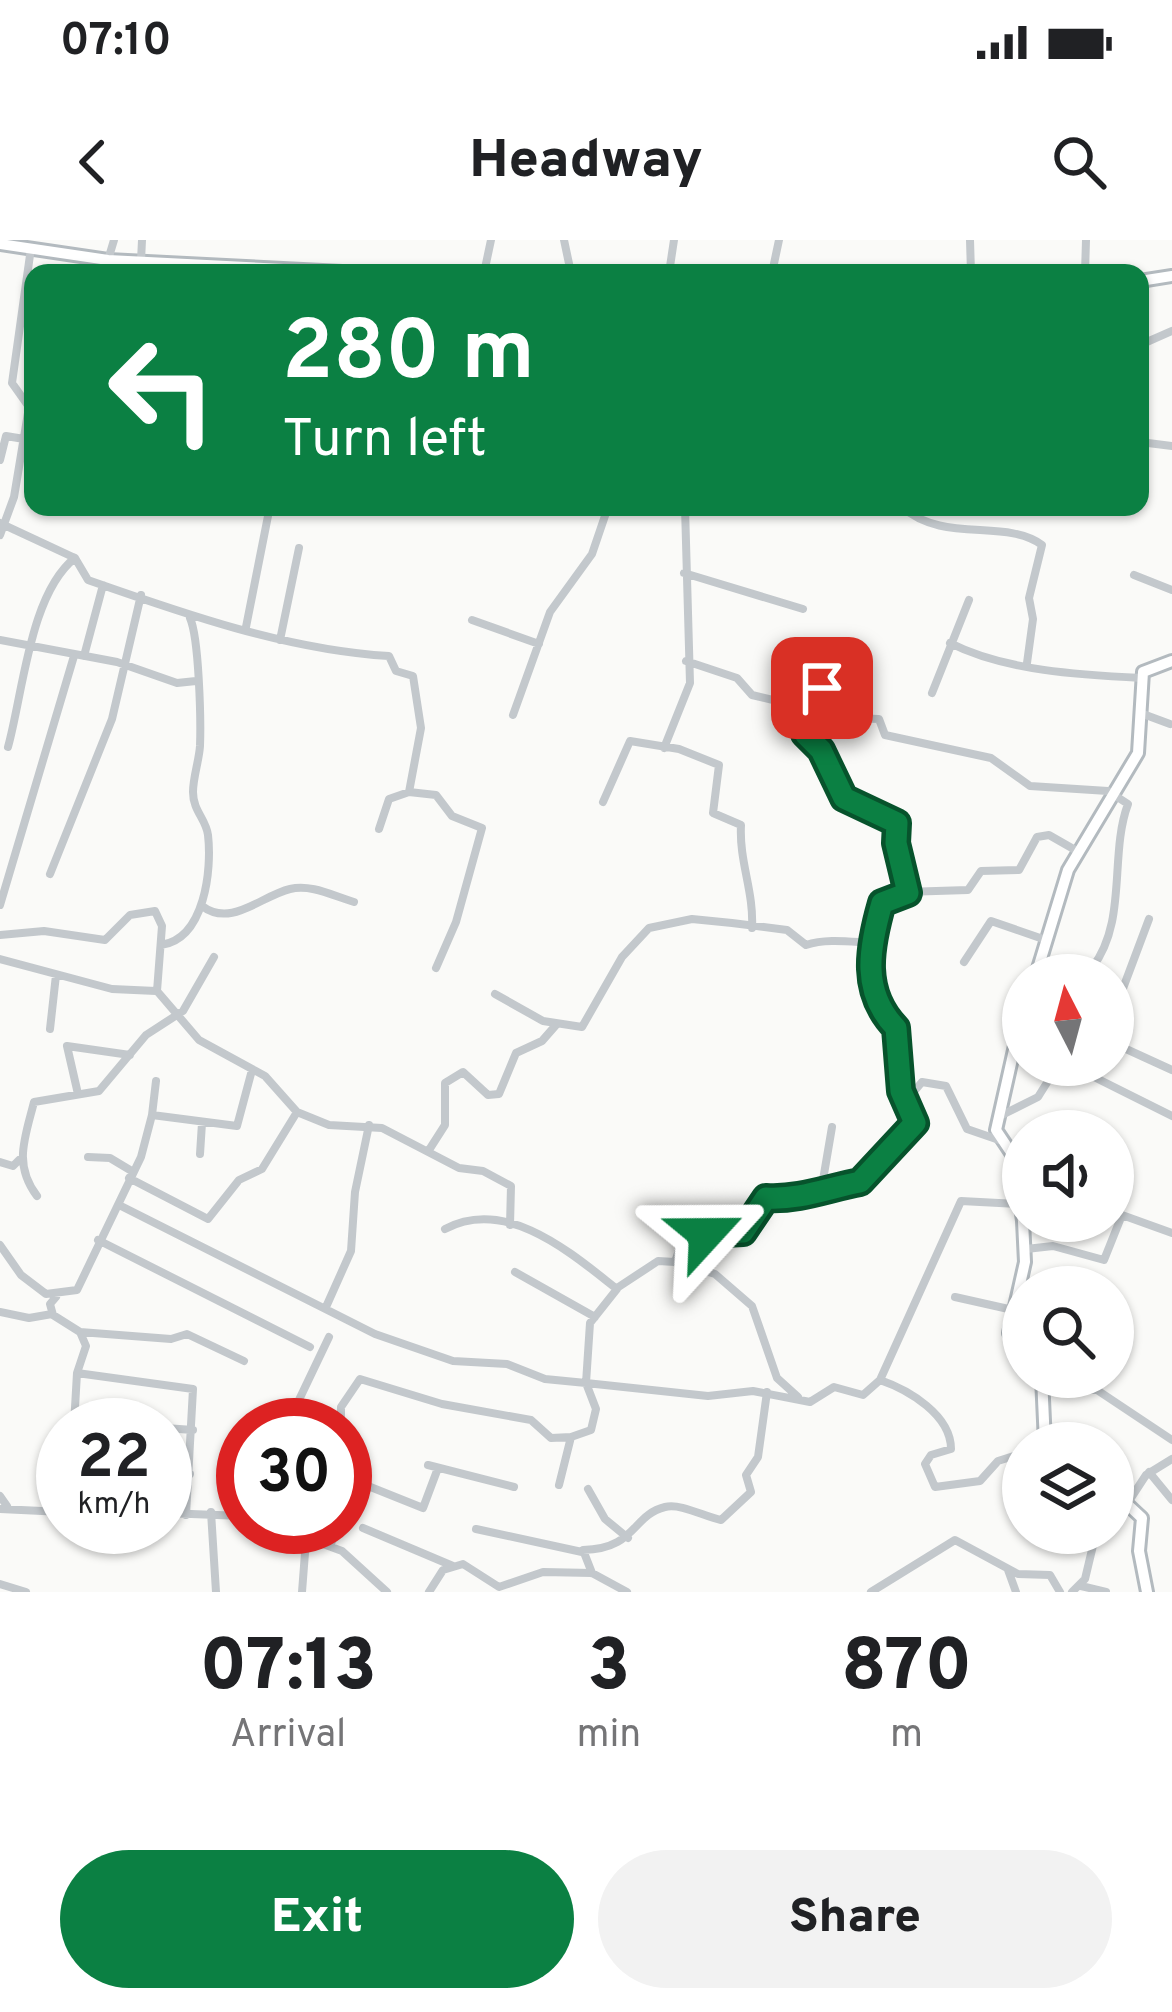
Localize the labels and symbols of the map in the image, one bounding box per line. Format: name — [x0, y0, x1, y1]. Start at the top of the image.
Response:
pin — [771, 637, 873, 739]
north arrow — [1002, 954, 1134, 1086]
position arrow — [643, 1171, 769, 1297]
speed limit sign: 30 — [216, 1398, 372, 1554]

